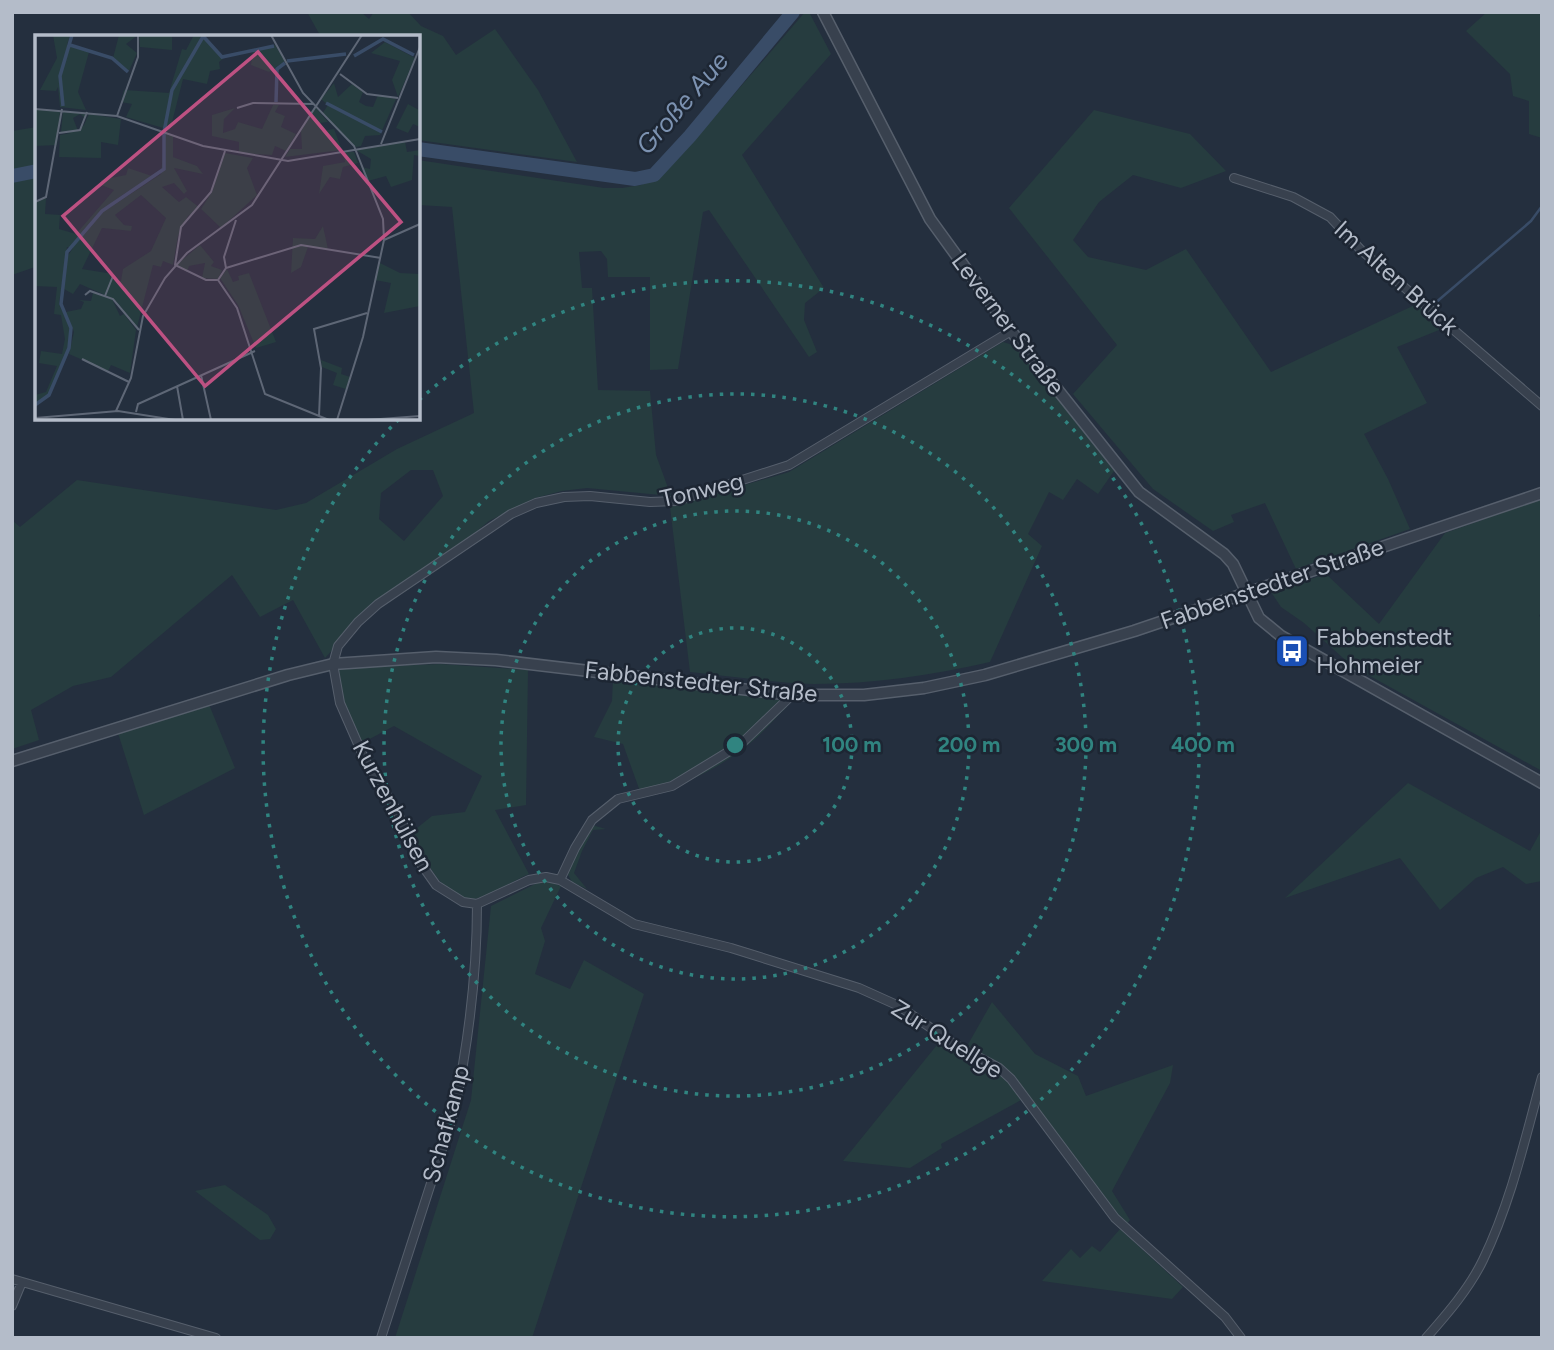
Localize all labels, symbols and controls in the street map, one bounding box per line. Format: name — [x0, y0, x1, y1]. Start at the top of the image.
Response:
inset map — [35, 35, 420, 420]
water label: Große Aue — [629, 45, 735, 161]
street label: Im Alten Brück — [1328, 214, 1464, 341]
street label: Leverner Straße — [946, 247, 1071, 400]
street label: Tonweg — [657, 466, 746, 513]
street label: Fabbenstedter Straße — [1156, 532, 1387, 635]
place label: Fabbenstedt Hohmeier — [1316, 622, 1452, 679]
bus stop icon: Fabbenstedt Hohmeier — [1273, 632, 1311, 670]
street label: Fabbenstedter Straße — [583, 655, 819, 708]
text: 100 m — [822, 732, 882, 757]
text: 200 m — [938, 732, 1000, 757]
text: 300 m — [1055, 732, 1117, 757]
text: 400 m — [1171, 732, 1235, 757]
centre of rings — [723, 733, 747, 757]
street label: Kurzenhülsen — [347, 735, 440, 876]
street label: Zur Quellge — [886, 993, 1008, 1084]
street label: Schafkamp — [416, 1062, 475, 1186]

